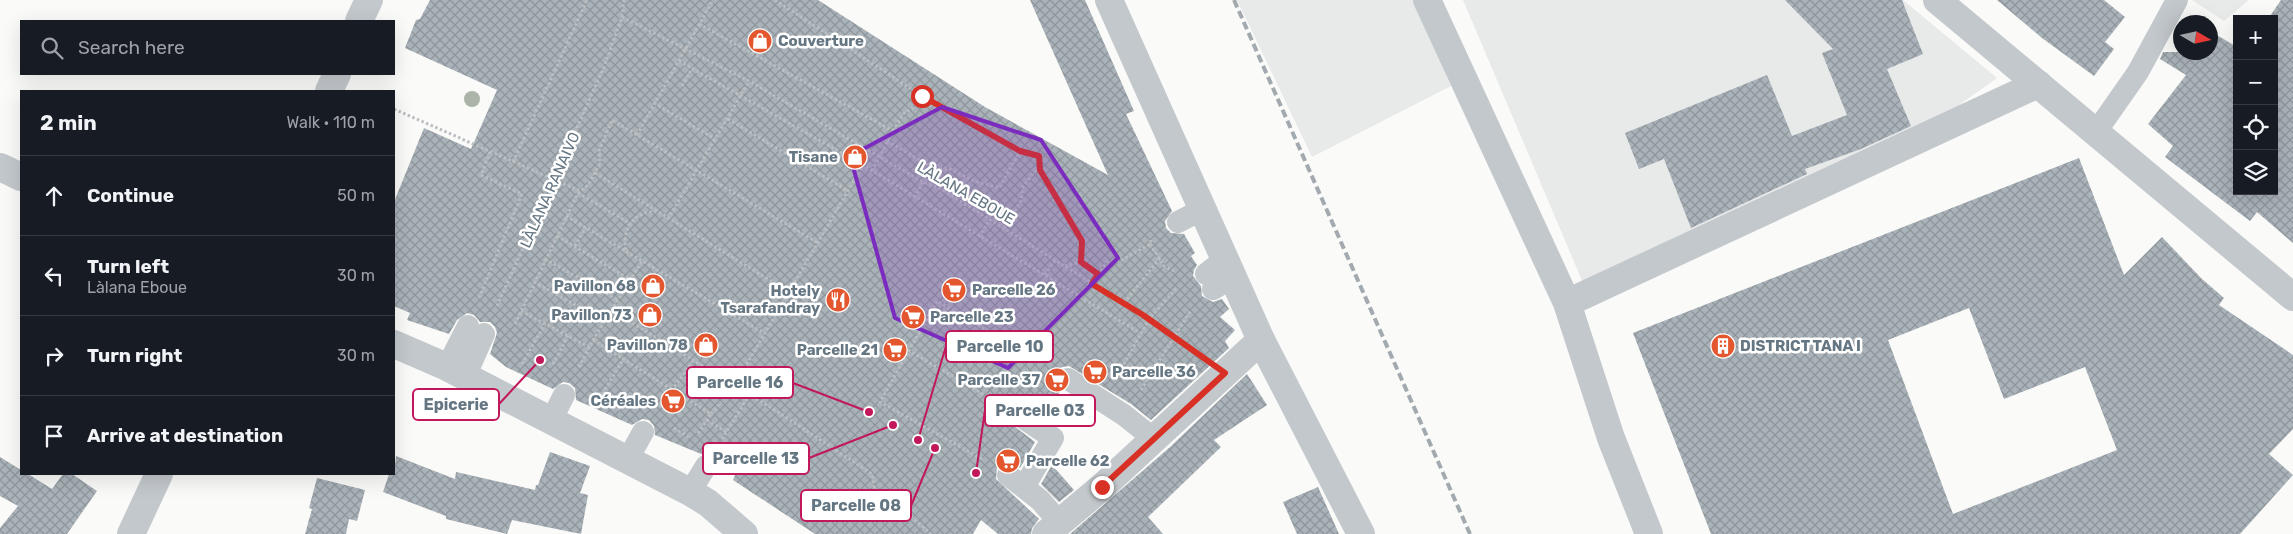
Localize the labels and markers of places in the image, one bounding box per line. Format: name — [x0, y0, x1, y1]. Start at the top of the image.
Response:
shop icon: Couverture — [747, 28, 773, 54]
place label: Couverture — [778, 32, 864, 50]
shop icon: Tisane — [842, 144, 868, 170]
place label: Tisane — [789, 148, 838, 166]
shop icon: Pavillon 68 — [640, 273, 666, 299]
place label: Pavillon 68 — [554, 277, 636, 295]
supermarket icon: Parcelle 26 — [941, 277, 967, 303]
place label: Parcelle 26 — [972, 281, 1056, 299]
place label: Hotely Tsarafandray — [720, 282, 820, 317]
restaurant icon: Hotely Tsarafandray — [825, 287, 851, 313]
shop icon: Pavillon 73 — [637, 302, 663, 328]
supermarket icon: Parcelle 23 — [900, 304, 926, 330]
place label: Pavillon 73 — [551, 306, 632, 324]
place label: Parcelle 23 — [930, 308, 1014, 326]
callout: Parcelle 10 — [946, 331, 1053, 362]
shop icon: Pavillon 78 — [693, 332, 719, 358]
building icon: DISTRICT TANA I — [1710, 333, 1736, 359]
place label: Pavillon 78 — [607, 336, 688, 354]
supermarket icon: Parcelle 21 — [882, 337, 908, 363]
place label: DISTRICT TANA I — [1740, 337, 1861, 355]
place label: Parcelle 21 — [797, 341, 878, 359]
supermarket icon: Parcelle 36 — [1082, 359, 1108, 385]
place label: Parcelle 36 — [1112, 363, 1196, 381]
callout: Parcelle 16 — [687, 367, 793, 398]
supermarket icon: Parcelle 37 — [1044, 367, 1070, 393]
place label: Parcelle 37 — [958, 371, 1040, 389]
supermarket icon: Céréales — [660, 388, 686, 414]
callout: Epicerie — [413, 389, 499, 420]
place label: Céréales — [591, 392, 656, 410]
callout: Parcelle 03 — [985, 395, 1095, 426]
callout: Parcelle 13 — [703, 443, 809, 474]
supermarket icon: Parcelle 62 — [995, 448, 1021, 474]
place label: Parcelle 62 — [1026, 452, 1110, 470]
callout: Parcelle 08 — [801, 490, 911, 521]

